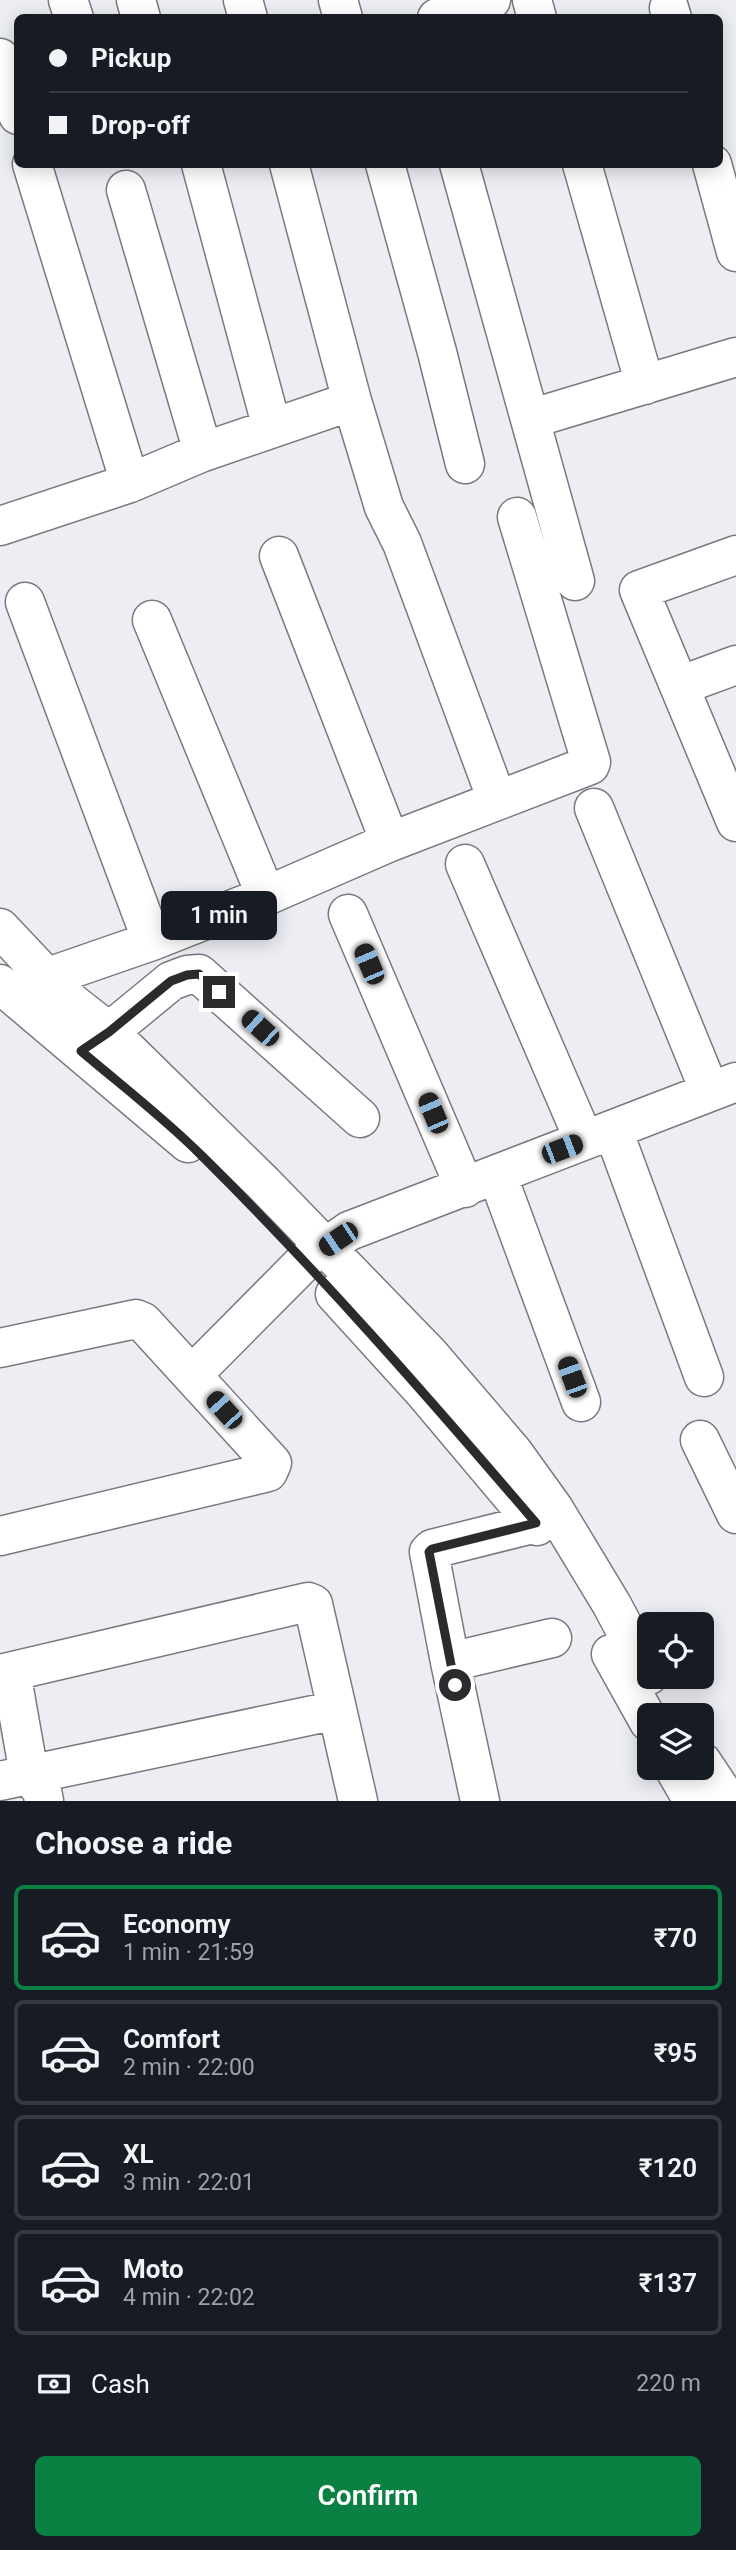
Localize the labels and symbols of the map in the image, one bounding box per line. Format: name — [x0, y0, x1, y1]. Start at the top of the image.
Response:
callout: 1 min — [161, 890, 277, 940]
car — [352, 941, 387, 987]
route end — [203, 976, 235, 1008]
car — [238, 1006, 283, 1050]
car — [416, 1090, 451, 1136]
car — [539, 1132, 586, 1166]
car — [315, 1219, 362, 1259]
car — [555, 1354, 590, 1400]
car — [203, 1387, 246, 1433]
route start — [439, 1669, 471, 1701]

